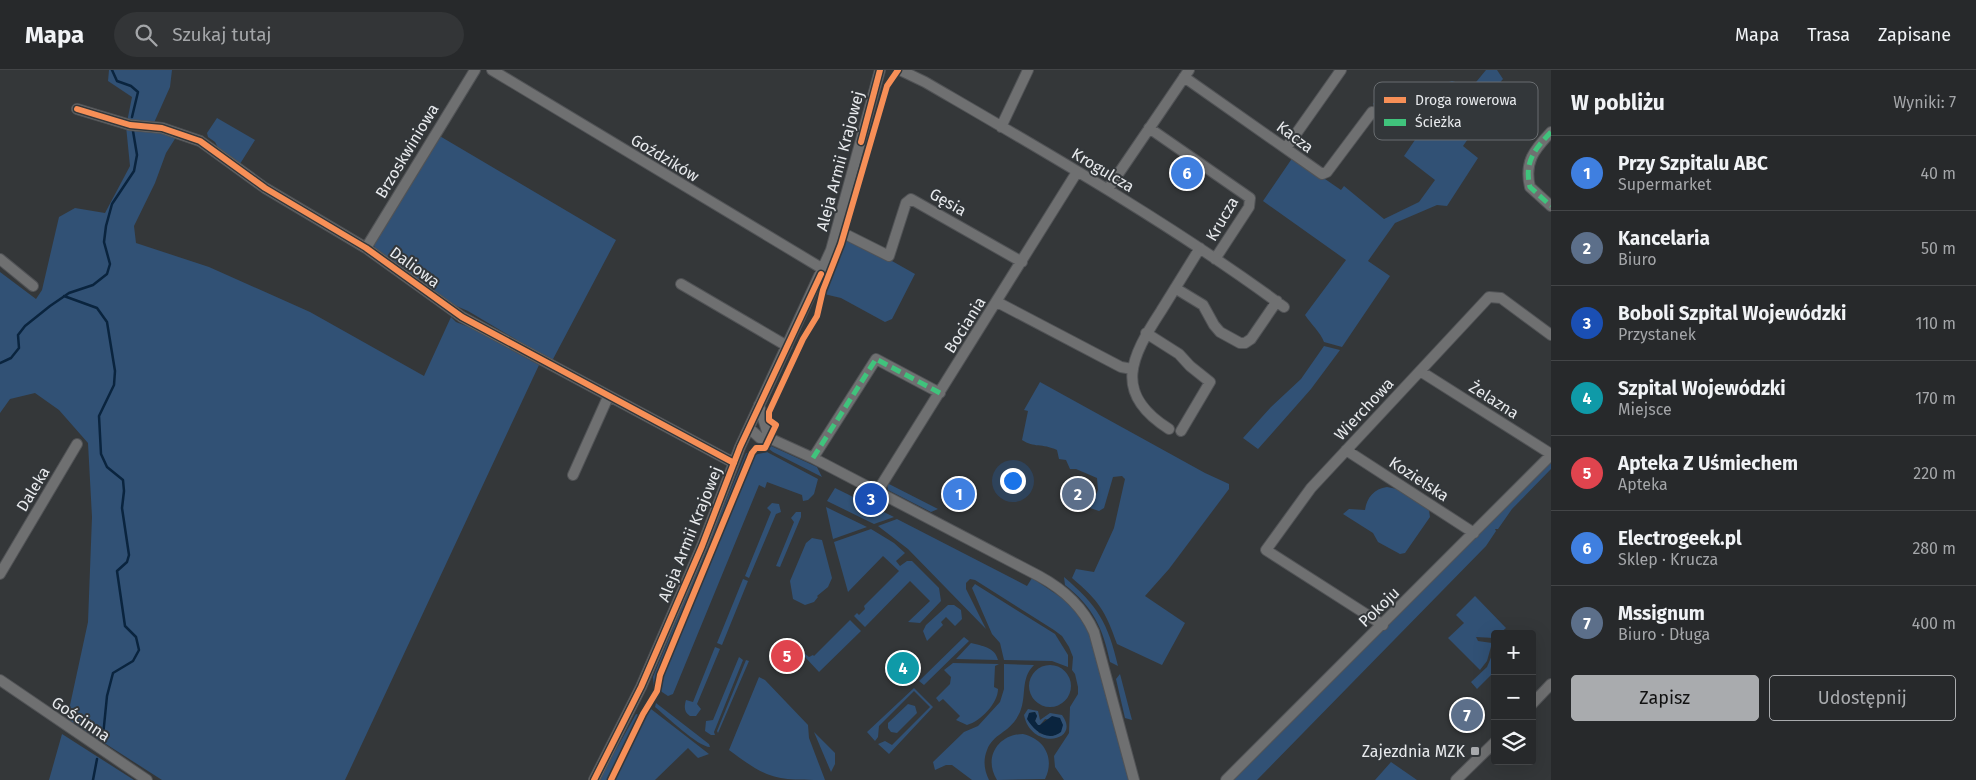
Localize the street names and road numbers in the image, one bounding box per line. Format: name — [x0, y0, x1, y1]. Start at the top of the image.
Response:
street label: Aleja Armii Krajowej — [812, 89, 868, 233]
street label: Brzoskwiniowa — [371, 100, 443, 202]
street label: Kacza — [1273, 117, 1317, 157]
street label: Goździków — [627, 130, 703, 186]
street label: Krogulcza — [1068, 144, 1138, 196]
street label: Gęsia — [926, 184, 970, 220]
street label: Krucza — [1202, 193, 1242, 245]
street label: Daliowa — [386, 242, 444, 292]
street label: Bociania — [940, 293, 990, 357]
street label: Wierchowa — [1330, 374, 1398, 444]
street label: Żelazna — [1466, 376, 1523, 423]
street label: Kozielska — [1386, 453, 1452, 505]
street label: Daleka — [12, 463, 54, 515]
street label: Aleja Armii Krajowej — [654, 464, 726, 604]
street label: Pokoju — [1355, 583, 1403, 631]
street label: Gościnna — [48, 693, 114, 745]

